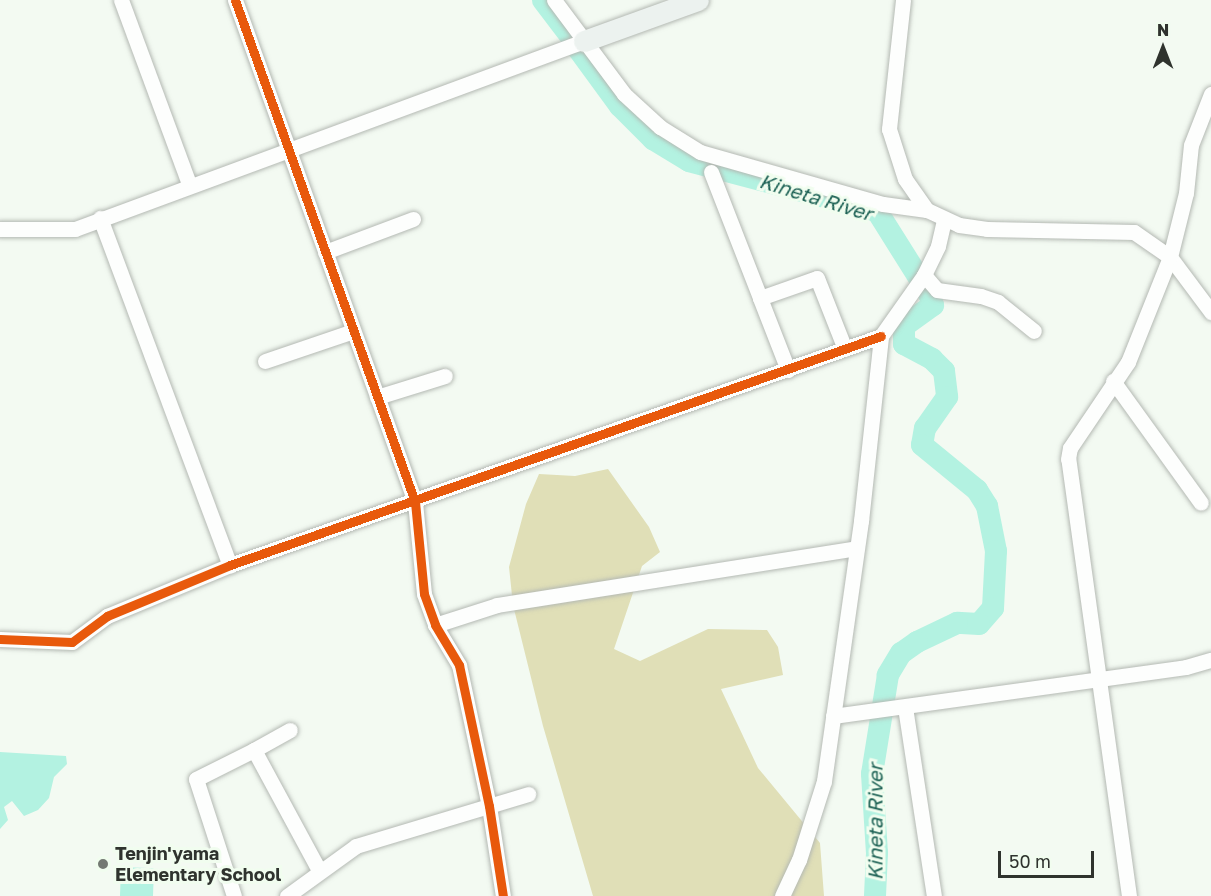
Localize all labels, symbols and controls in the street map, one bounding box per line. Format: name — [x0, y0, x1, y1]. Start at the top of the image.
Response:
north arrow — [1133, 18, 1193, 78]
text: N — [1157, 20, 1169, 40]
water label: Kineta River — [757, 168, 875, 226]
water label: Kineta River — [863, 764, 887, 880]
scale bar — [1001, 839, 1097, 877]
place label: Tenjin'yama Elementary School — [115, 843, 281, 886]
text: 50 m — [1009, 850, 1051, 872]
marker: Tenjin'yama Elementary School — [96, 857, 110, 871]

